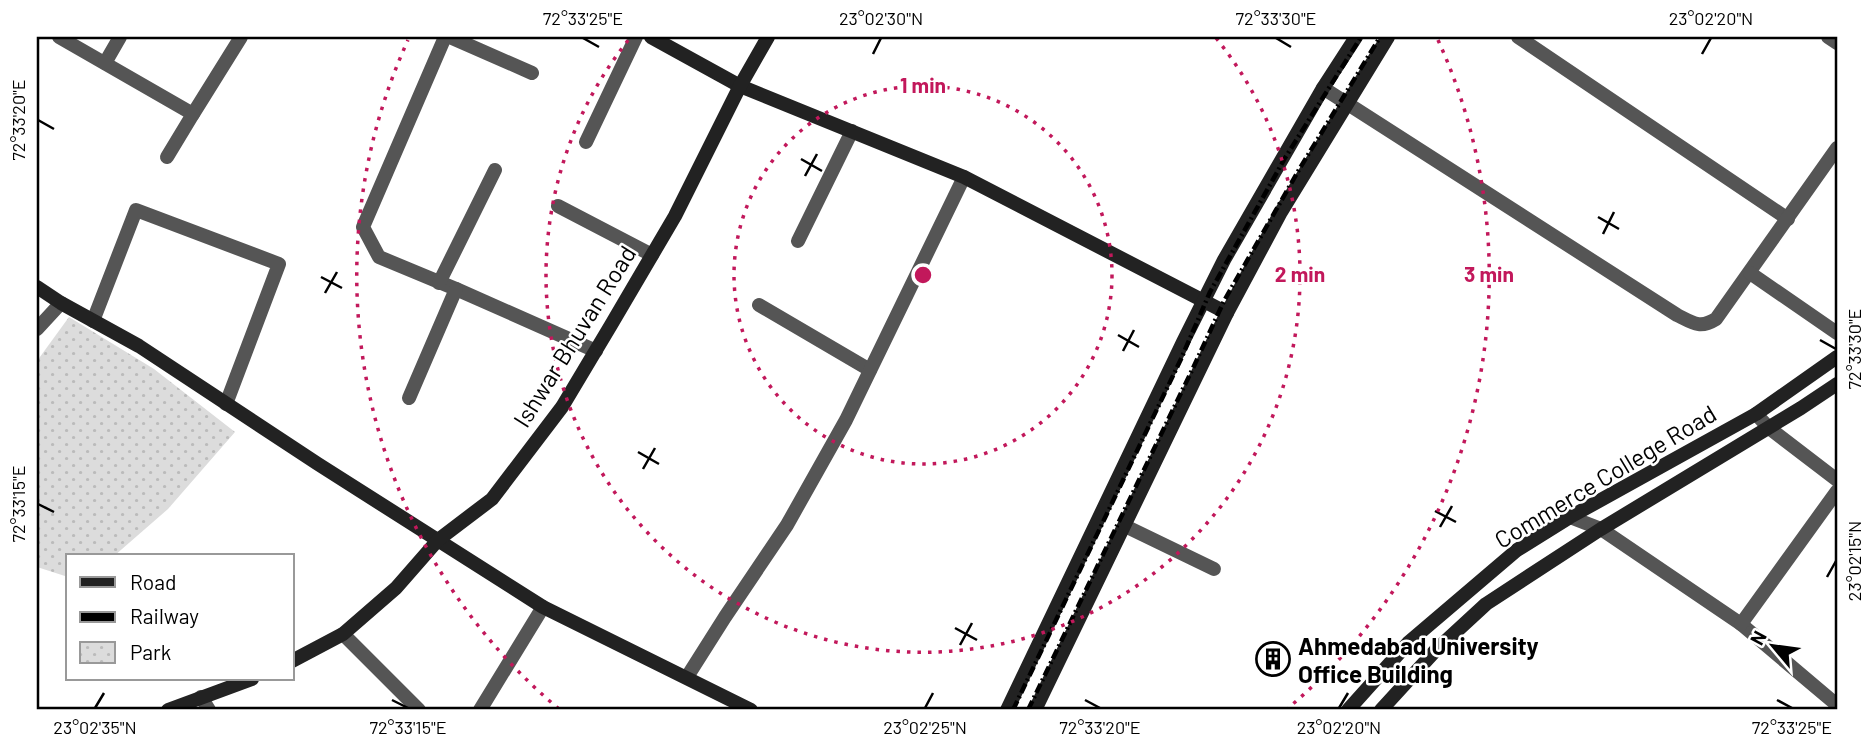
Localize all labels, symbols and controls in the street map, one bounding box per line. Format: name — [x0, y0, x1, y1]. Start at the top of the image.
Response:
text: 72°33'25"E — [543, 7, 623, 29]
text: 23°02'30"N — [839, 7, 923, 29]
text: 72°33'30"E — [1236, 7, 1317, 29]
text: 23°02'20"N — [1669, 7, 1753, 29]
text: 1 min — [900, 72, 946, 97]
text: 72°33'20"E — [7, 79, 29, 161]
street label: Ishwar Bhuvan Road — [506, 240, 642, 432]
text: 2 min — [1275, 261, 1325, 286]
text: 3 min — [1464, 261, 1514, 286]
centre of rings — [911, 263, 935, 287]
text: 72°33'30"E — [1843, 309, 1865, 390]
street label: Commerce College Road — [1489, 398, 1721, 554]
text: 72°33'15"E — [7, 465, 29, 543]
text: 23°02'15"N — [1843, 521, 1865, 601]
legend — [66, 554, 294, 680]
text: Road — [130, 569, 176, 594]
text: Railway — [130, 603, 199, 628]
north arrow — [1738, 610, 1808, 680]
text: N — [1745, 626, 1771, 649]
place label: Ahmedabad University Office Building — [1298, 631, 1539, 688]
text: Park — [130, 639, 171, 664]
building icon: Ahmedabad University Office Building — [1254, 640, 1292, 678]
text: 23°02'35"N — [53, 716, 137, 738]
text: 72°33'15"E — [369, 716, 447, 738]
text: 23°02'25"N — [883, 716, 967, 738]
text: 72°33'20"E — [1059, 716, 1141, 738]
text: 23°02'20"N — [1297, 716, 1381, 738]
text: 72°33'25"E — [1752, 716, 1832, 738]

